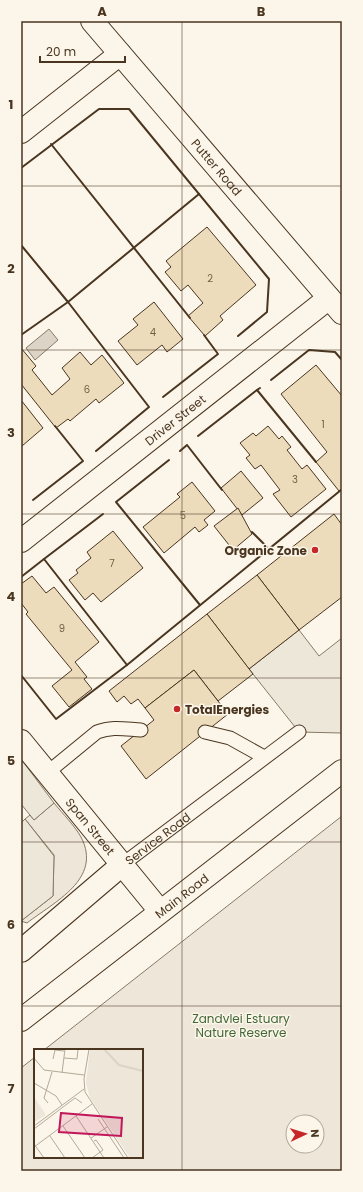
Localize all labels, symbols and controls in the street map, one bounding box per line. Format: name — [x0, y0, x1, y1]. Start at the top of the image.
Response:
text: A — [97, 2, 107, 21]
text: B — [257, 2, 266, 21]
scale bar — [40, 38, 125, 64]
text: 20 m — [46, 43, 76, 60]
text: 1 — [9, 95, 13, 114]
street label: Putter Road — [188, 135, 246, 199]
text: 2 — [7, 259, 15, 278]
house number: 2 — [207, 271, 213, 286]
house number: 4 — [150, 325, 156, 340]
house number: 6 — [84, 382, 90, 397]
street label: Driver Street — [141, 390, 209, 449]
house number: 1 — [321, 417, 325, 432]
text: 3 — [7, 423, 15, 442]
house number: 3 — [292, 472, 298, 487]
house number: 5 — [180, 508, 186, 523]
place label: Organic Zone — [224, 542, 308, 559]
marker: Organic Zone — [310, 545, 320, 555]
house number: 7 — [109, 556, 115, 571]
text: 4 — [7, 587, 16, 606]
house number: 9 — [59, 621, 65, 636]
place label: TotalEnergies — [185, 701, 269, 718]
marker: TotalEnergies — [172, 704, 182, 714]
text: 5 — [7, 751, 15, 770]
street label: Span Street — [62, 794, 119, 858]
street label: Service Road — [121, 808, 194, 868]
street label: Main Road — [151, 869, 212, 922]
text: 6 — [7, 915, 15, 934]
park label: Zandvlei Estuary Nature Reserve — [192, 1010, 290, 1041]
inset map — [34, 1049, 143, 1158]
text: 7 — [8, 1079, 15, 1098]
north arrow — [285, 1114, 325, 1154]
text: N — [307, 1129, 323, 1138]

